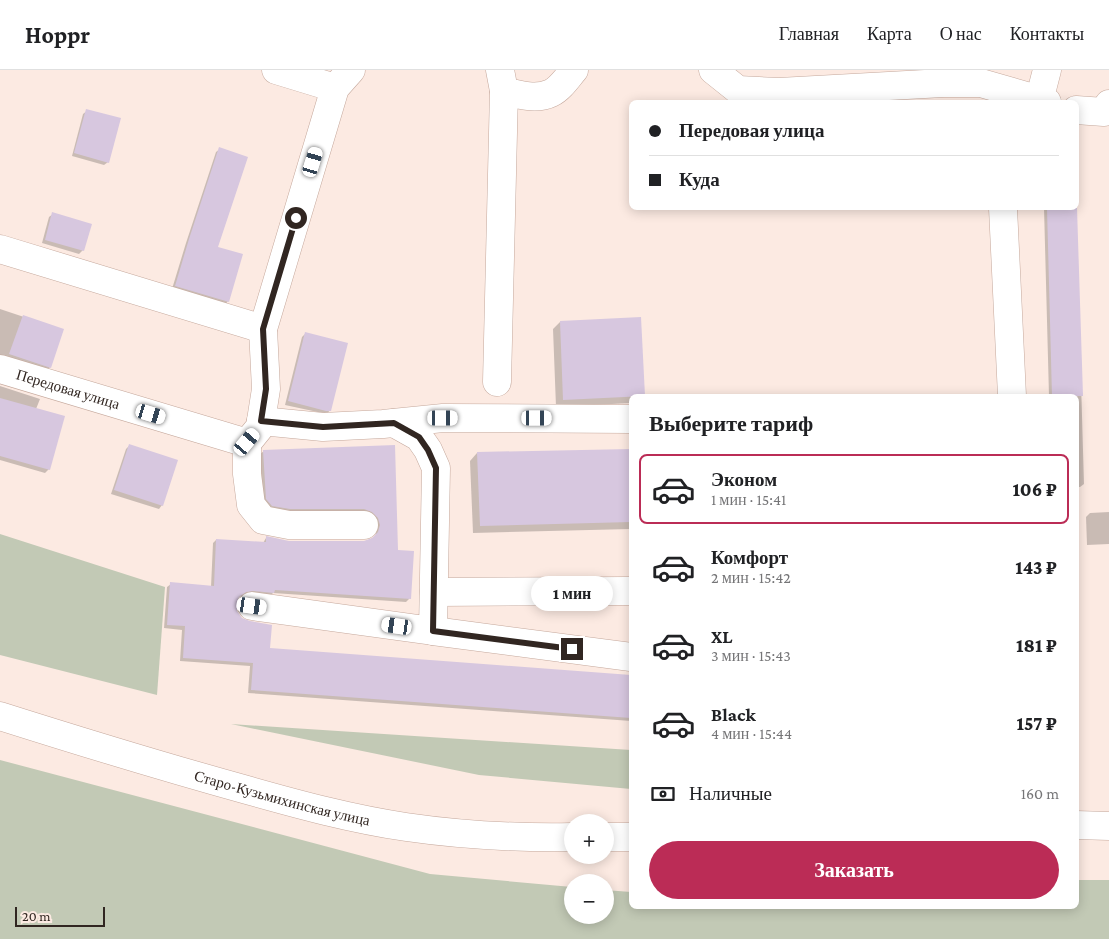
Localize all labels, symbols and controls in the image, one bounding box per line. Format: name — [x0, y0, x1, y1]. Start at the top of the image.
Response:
text: Hoppr — [25, 21, 90, 48]
text: Главная — [779, 24, 839, 44]
text: Карта — [867, 24, 912, 44]
text: О нас — [940, 24, 982, 44]
text: Контакты — [1010, 24, 1084, 44]
text: Передовая улица — [679, 120, 824, 141]
car — [301, 145, 324, 179]
text: Куда — [679, 169, 720, 190]
route start — [285, 207, 307, 229]
street label: Передовая улица — [14, 366, 122, 412]
car — [134, 402, 167, 426]
car — [428, 411, 458, 426]
car — [522, 411, 552, 426]
text: Выберите тариф — [649, 411, 813, 436]
car — [231, 426, 262, 458]
icon: car — [651, 467, 696, 512]
text: Эконом — [711, 469, 777, 490]
text: 106 ₽ — [1012, 479, 1057, 500]
text: 1 мин · 15:41 — [711, 491, 786, 508]
icon: car — [651, 545, 696, 590]
text: Комфорт — [711, 547, 788, 568]
text: 143 ₽ — [1015, 557, 1057, 578]
text: 2 мин · 15:42 — [711, 569, 791, 586]
callout: 1 мин — [531, 576, 613, 612]
text: 1 мин — [553, 585, 591, 602]
car — [236, 596, 267, 616]
car — [381, 616, 412, 636]
icon: car — [651, 623, 696, 668]
text: XL — [711, 626, 733, 647]
text: 181 ₽ — [1016, 635, 1057, 656]
route end — [561, 638, 583, 660]
text: 3 мин · 15:43 — [711, 647, 791, 664]
icon: car — [651, 701, 696, 746]
text: Black — [711, 704, 756, 725]
text: 157 ₽ — [1016, 713, 1057, 734]
text: 4 мин · 15:44 — [711, 725, 792, 742]
street label: Старо-Кузьмихинская улица — [192, 767, 372, 829]
icon: cash — [649, 780, 677, 808]
text: Наличные — [689, 783, 772, 804]
text: 160 m — [1021, 785, 1059, 802]
map controls — [564, 814, 614, 924]
button: + — [564, 814, 614, 864]
button: Заказать — [649, 841, 1059, 899]
button: − — [564, 874, 614, 924]
scale bar — [15, 904, 105, 927]
text: 20 m — [22, 908, 50, 924]

